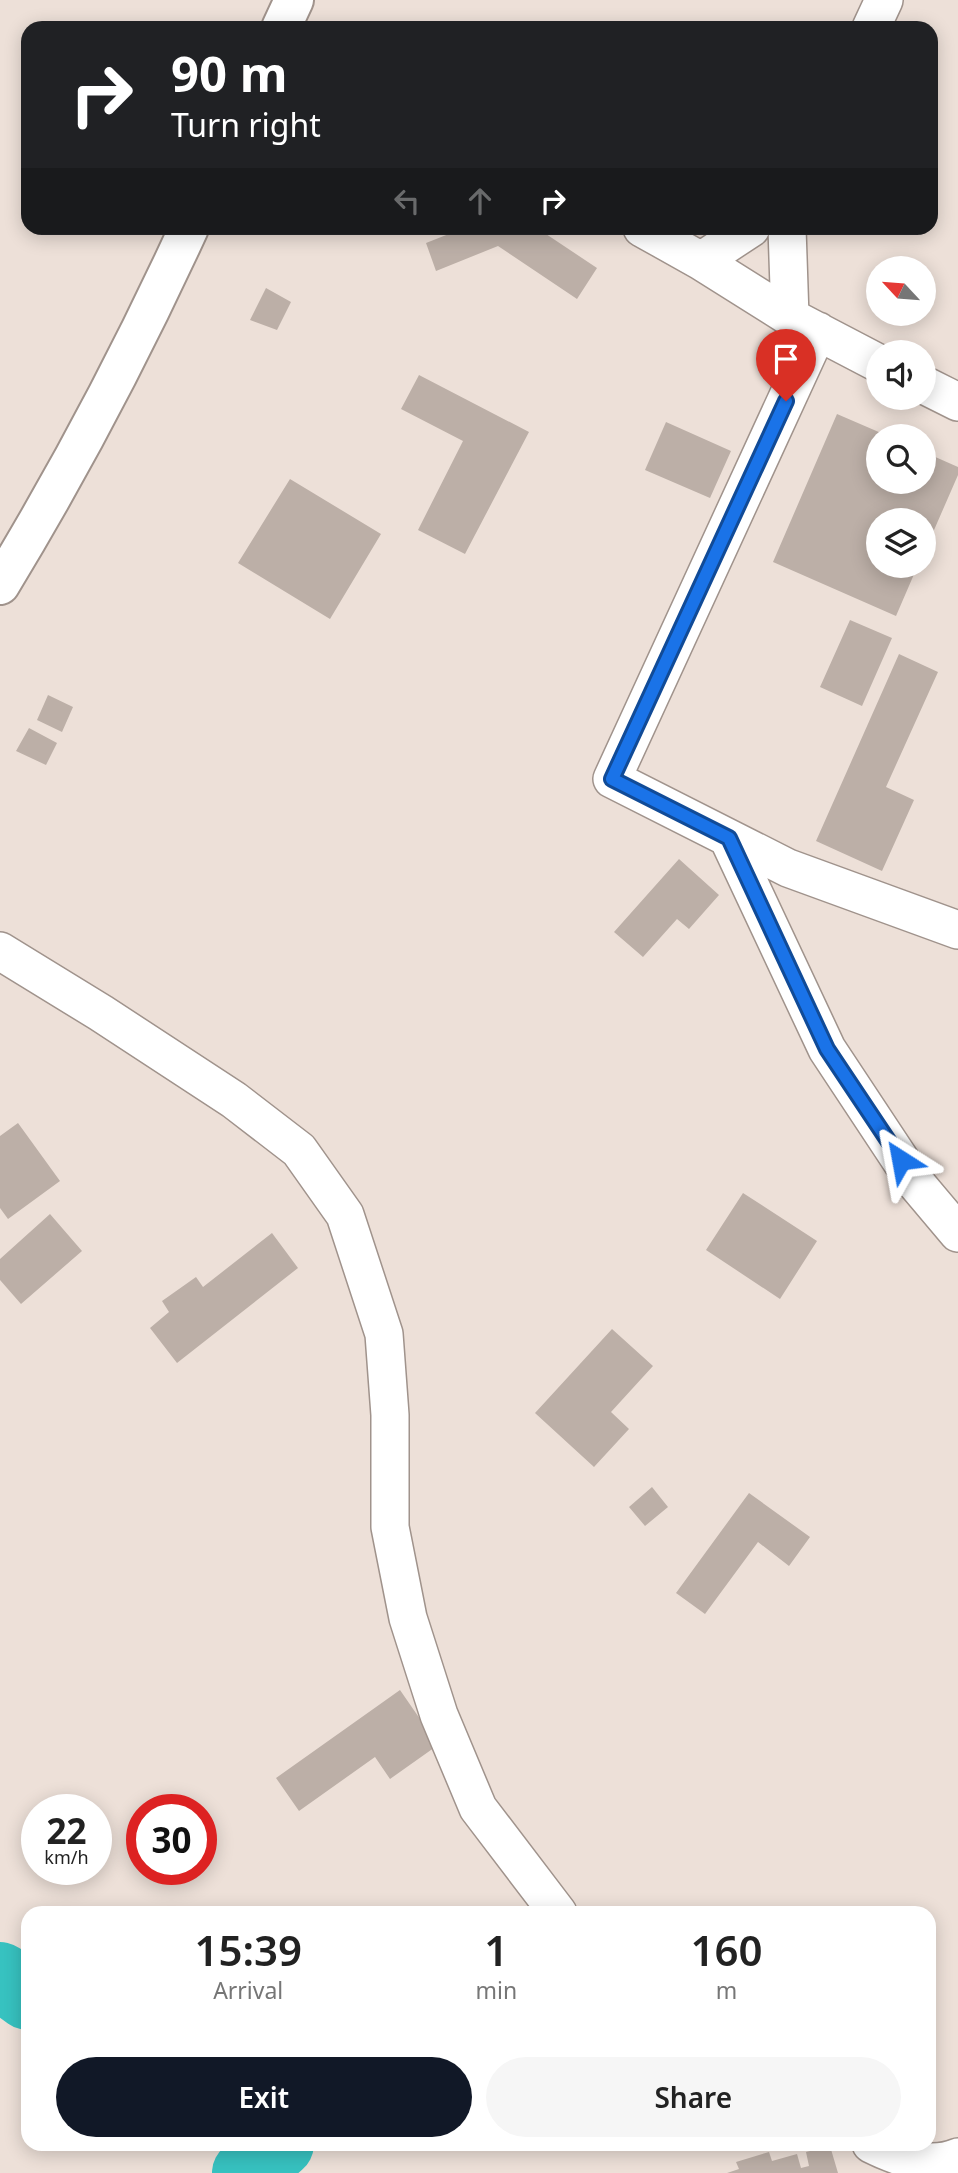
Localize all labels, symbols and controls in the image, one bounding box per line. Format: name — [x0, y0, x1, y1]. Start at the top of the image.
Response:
text: 90 m — [171, 40, 288, 106]
icon: right — [56, 49, 147, 140]
text: Turn right — [171, 103, 321, 146]
icon: left — [388, 182, 426, 220]
icon: ahead — [461, 182, 499, 220]
icon: right — [534, 182, 572, 220]
north arrow — [866, 256, 936, 326]
map controls — [866, 256, 936, 578]
pin — [756, 329, 816, 401]
icon: arrive — [767, 340, 805, 378]
button: sound — [866, 340, 936, 410]
button: search — [866, 424, 936, 494]
button: layers — [866, 508, 936, 578]
position arrow — [864, 1123, 938, 1197]
speed limit sign: 30 — [126, 1794, 217, 1885]
text: 22 — [46, 1807, 87, 1854]
text: km/h — [44, 1845, 89, 1869]
text: 15:39 — [194, 1921, 302, 1978]
text: 1 — [484, 1921, 508, 1978]
text: 160 — [691, 1921, 763, 1978]
text: Arrival — [213, 1974, 283, 2006]
text: min — [475, 1974, 517, 2006]
text: m — [716, 1974, 737, 2006]
button: Exit — [56, 2057, 472, 2137]
button: Share — [486, 2057, 901, 2137]

